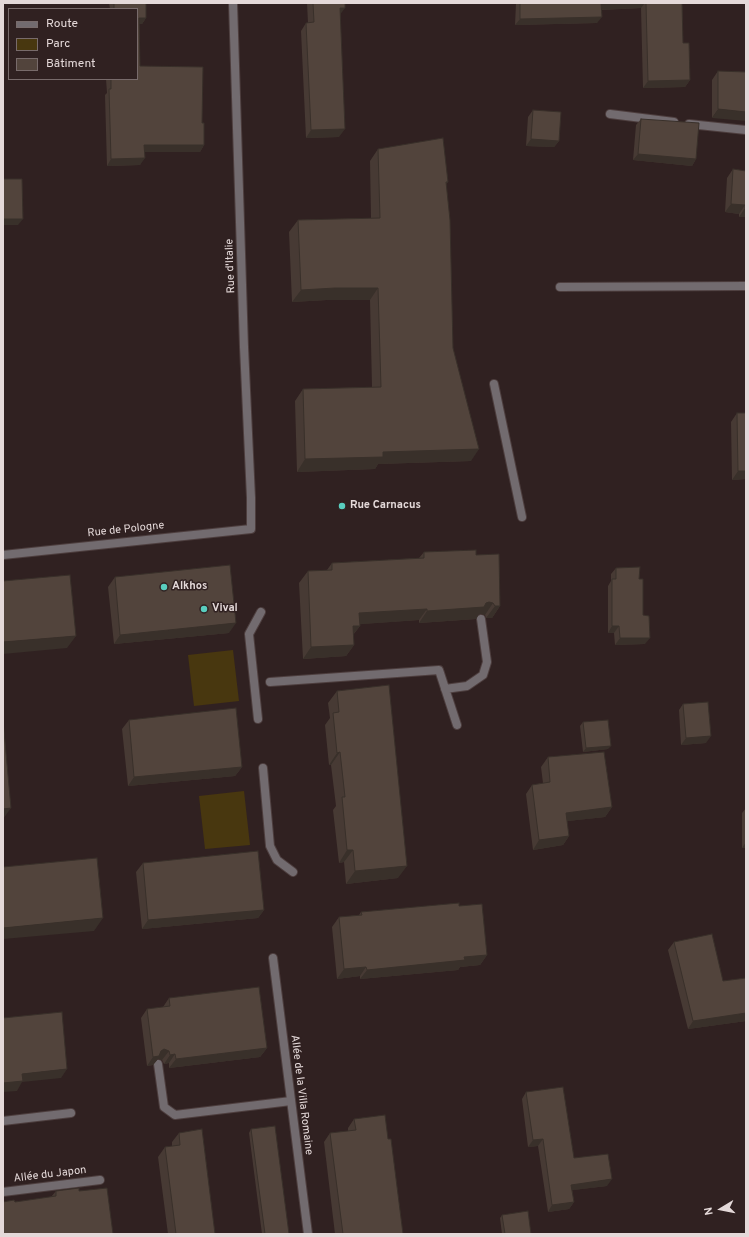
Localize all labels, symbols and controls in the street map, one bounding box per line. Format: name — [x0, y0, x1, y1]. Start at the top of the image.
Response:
legend — [8, 8, 138, 80]
text: Route — [46, 16, 78, 32]
text: Parc — [46, 36, 70, 52]
text: Bâtiment — [46, 56, 96, 72]
street label: Rue d'Italie — [223, 238, 239, 294]
place label: Rue Carnacus — [350, 499, 421, 513]
marker: Rue Carnacus — [337, 501, 347, 511]
street label: Rue de Pologne — [87, 519, 165, 541]
place label: Alkhos — [172, 580, 207, 594]
marker: Alkhos — [159, 582, 169, 592]
place label: Vival — [212, 602, 238, 616]
marker: Vival — [199, 604, 209, 614]
street label: Allée de la Villa Romaine — [287, 1034, 315, 1156]
street label: Allée du Japon — [13, 1164, 87, 1186]
north arrow — [701, 1189, 741, 1229]
text: N — [702, 1206, 717, 1216]

